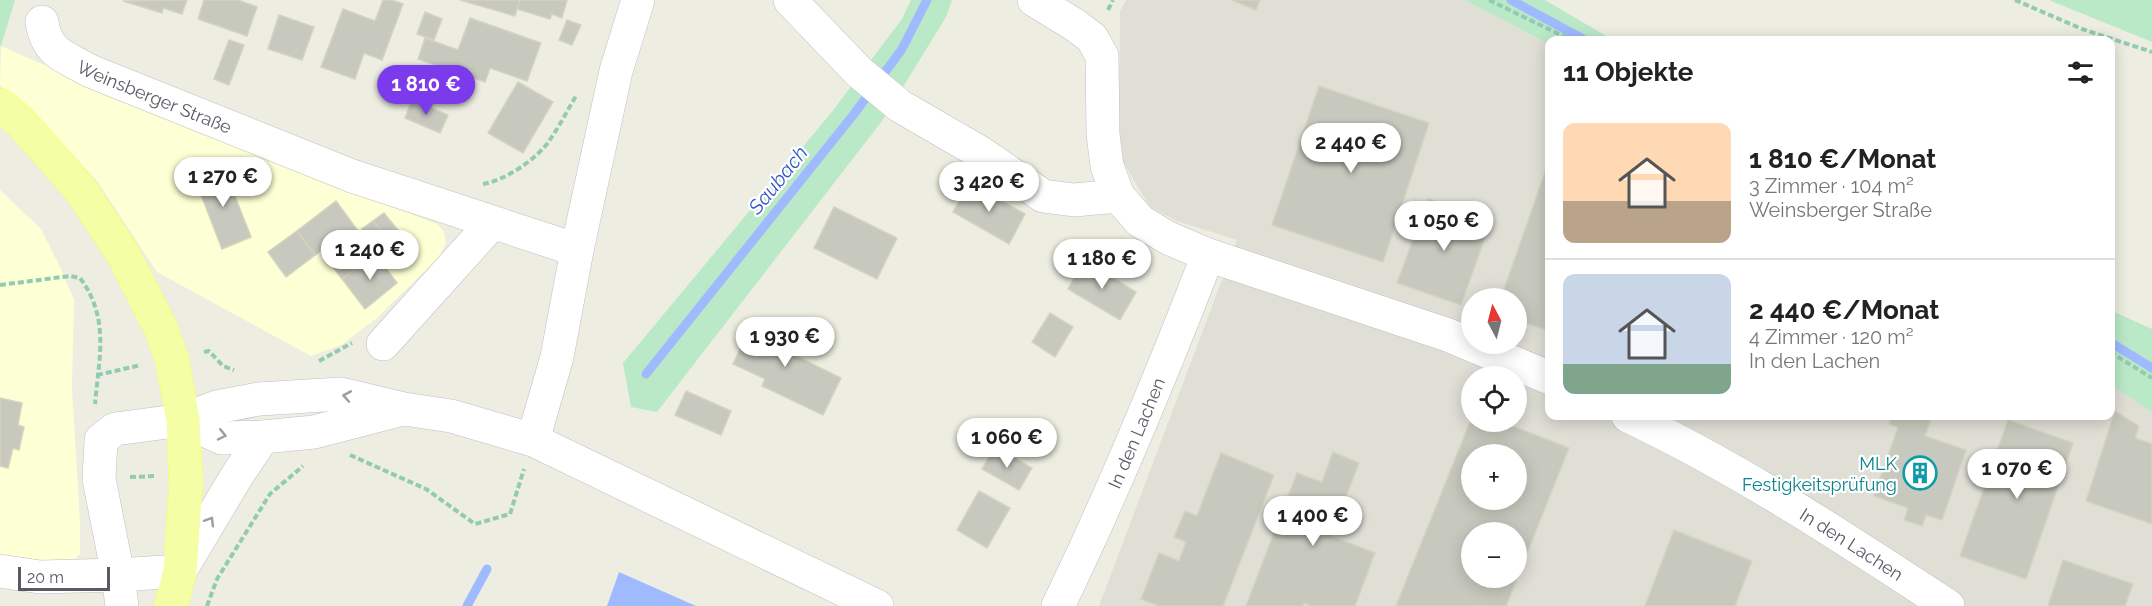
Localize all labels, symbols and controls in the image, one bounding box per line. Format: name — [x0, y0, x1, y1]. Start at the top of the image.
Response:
street label: Weinsberger Straße — [74, 56, 235, 137]
icon: filters — [2064, 56, 2097, 89]
text: 11 Objekte — [1563, 57, 1693, 87]
pin: 1 810 € — [371, 65, 481, 116]
text: 1 810 € — [391, 72, 461, 96]
pin: 2 440 € — [1296, 123, 1406, 174]
text: 2 440 € — [1315, 130, 1387, 154]
water label: Saubach — [743, 141, 813, 220]
text: 1 810 €/Monat — [1749, 144, 1936, 174]
icon: home — [1611, 147, 1683, 219]
pin: 1 270 € — [168, 157, 278, 208]
pin: 3 420 € — [934, 162, 1044, 213]
text: 1 270 € — [188, 164, 258, 188]
text: 3 420 € — [953, 169, 1025, 193]
text: 3 Zimmer · 104 m² — [1749, 174, 1914, 198]
text: Weinsberger Straße — [1749, 198, 1932, 222]
pin: 1 050 € — [1389, 201, 1499, 252]
text: 1 050 € — [1408, 208, 1480, 232]
pin: 1 240 € — [315, 230, 425, 281]
text: 1 240 € — [335, 237, 405, 261]
pin: 1 180 € — [1047, 239, 1157, 290]
text: 1 180 € — [1067, 246, 1137, 270]
north arrow — [1461, 288, 1527, 354]
map controls — [1461, 288, 1527, 588]
text: 2 440 €/Monat — [1749, 295, 1939, 325]
icon: home — [1611, 298, 1683, 370]
pin: 1 930 € — [730, 317, 840, 368]
text: 1 930 € — [750, 324, 820, 348]
text: 4 Zimmer · 120 m² — [1749, 325, 1913, 349]
text: In den Lachen — [1749, 349, 1880, 373]
button: locate — [1461, 366, 1527, 432]
street label: In den Lachen — [1103, 374, 1169, 491]
one-way arrow — [342, 391, 351, 403]
pin: 1 060 € — [952, 418, 1062, 469]
text: 1 060 € — [971, 425, 1043, 449]
one-way arrow — [217, 428, 227, 441]
button: + — [1461, 444, 1527, 510]
pin: 1 070 € — [1962, 449, 2072, 500]
place label: MLK Festigkeitsprüfung — [1742, 453, 1897, 495]
building icon: MLK Festigkeitsprüfung — [1902, 455, 1938, 491]
text: 1 070 € — [1981, 456, 2053, 480]
pin: 1 400 € — [1258, 496, 1368, 547]
text: 1 400 € — [1277, 503, 1349, 527]
street label: In den Lachen — [1796, 503, 1907, 585]
one-way arrow — [203, 517, 214, 527]
button: − — [1461, 522, 1527, 588]
scale bar — [18, 564, 110, 592]
text: 20 m — [27, 568, 64, 587]

